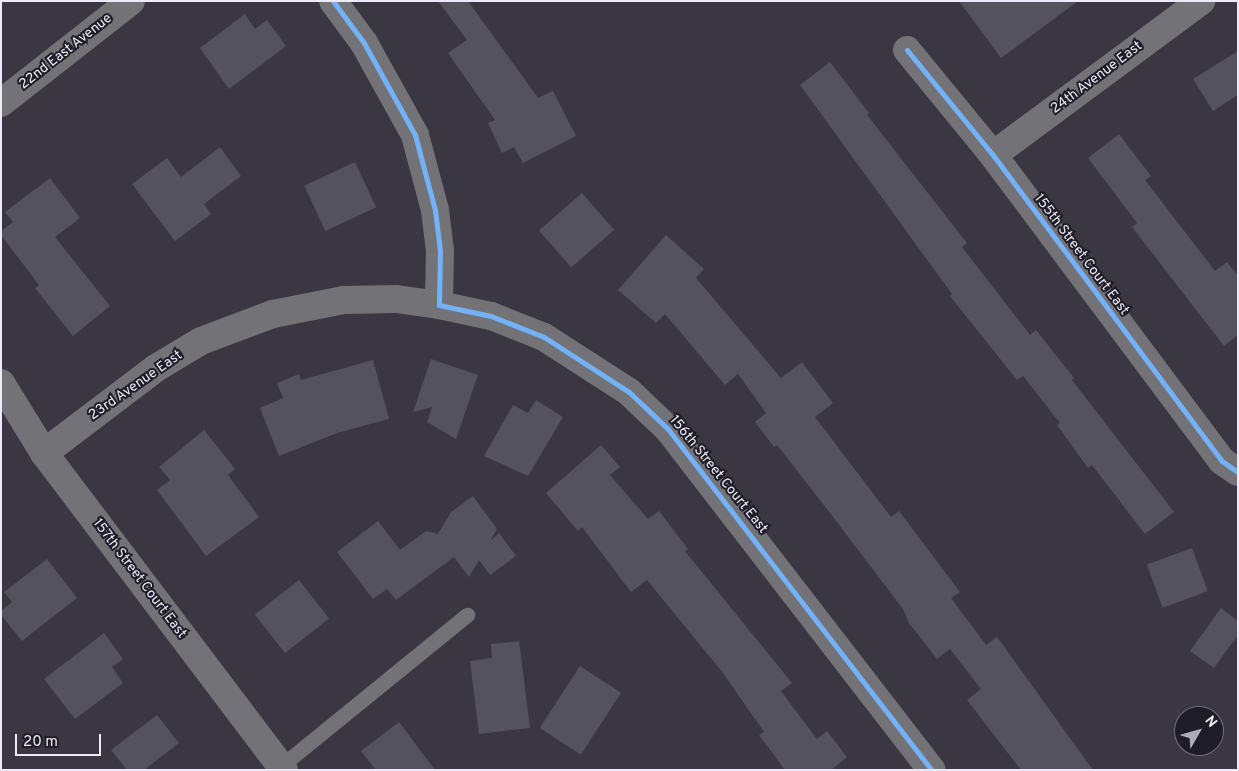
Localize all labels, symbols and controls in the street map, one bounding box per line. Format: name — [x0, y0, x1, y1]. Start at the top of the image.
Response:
street label: 22nd East Avenue — [16, 10, 116, 94]
street label: 24th Avenue East — [1048, 38, 1146, 118]
street label: 155th Street Court East — [1030, 191, 1132, 319]
street label: 23rd Avenue East — [86, 347, 186, 425]
street label: 156th Street Court East — [665, 413, 771, 537]
street label: 157th Street Court East — [89, 516, 189, 642]
north arrow — [1174, 706, 1224, 756]
text: N — [1201, 713, 1220, 731]
scale bar — [18, 724, 104, 756]
text: 20 m — [23, 733, 58, 752]

